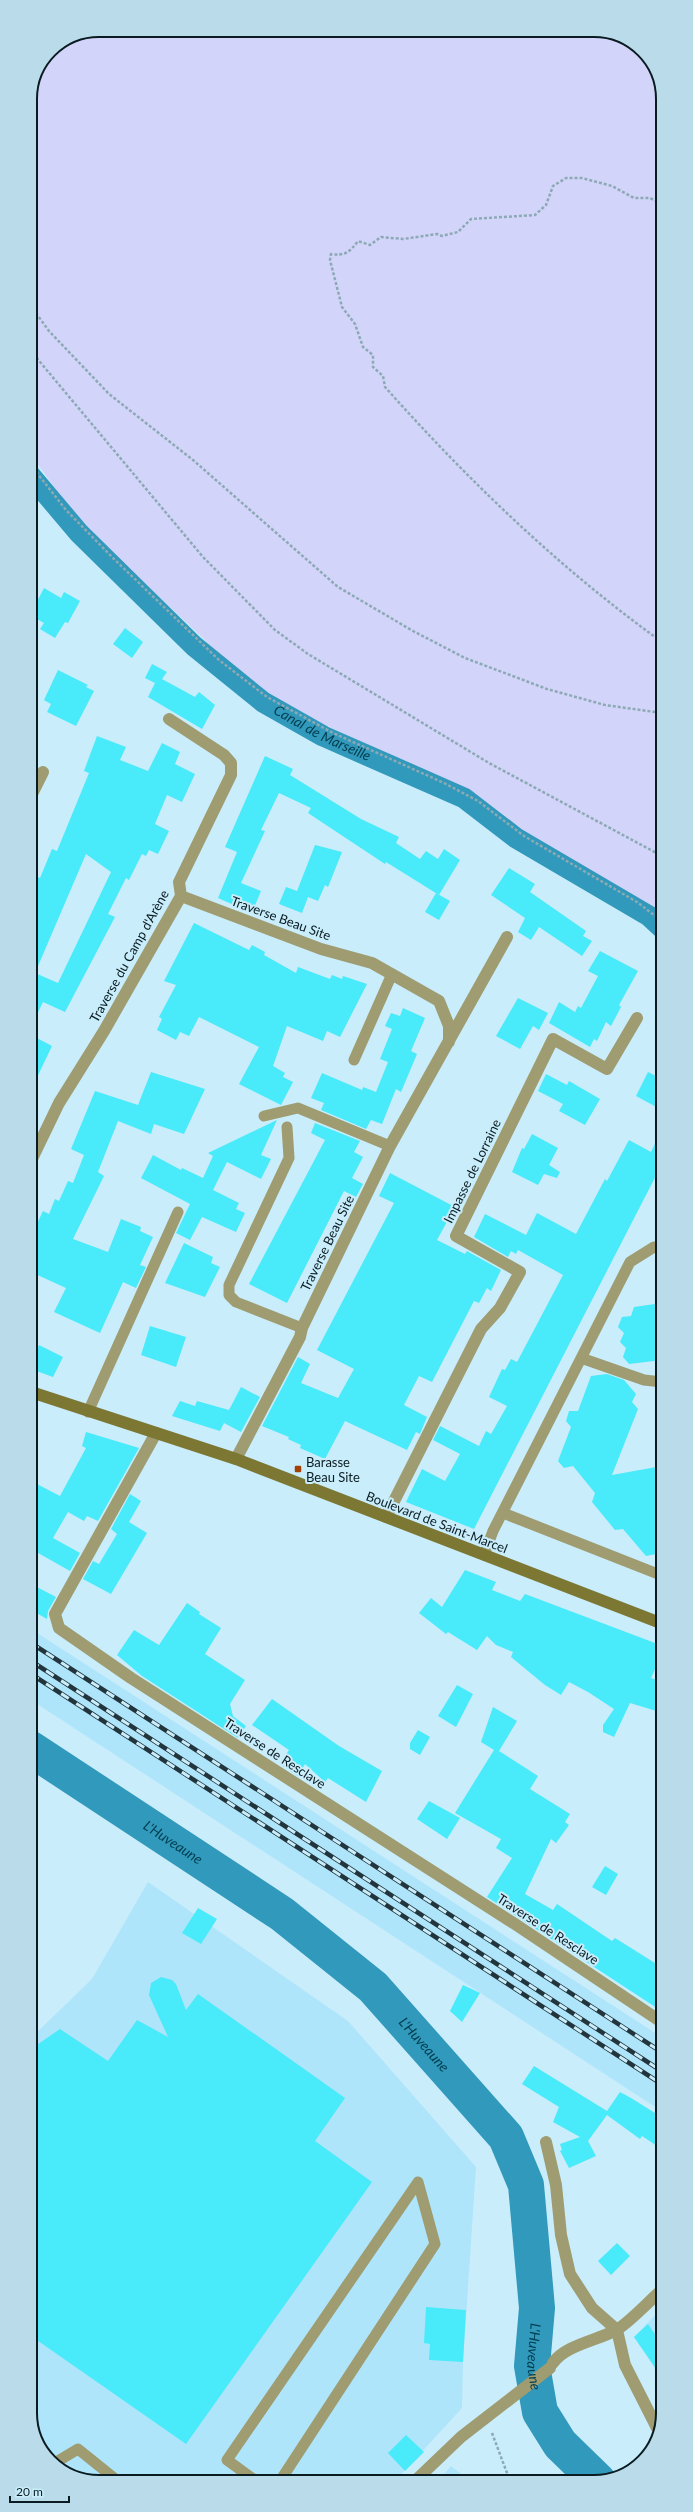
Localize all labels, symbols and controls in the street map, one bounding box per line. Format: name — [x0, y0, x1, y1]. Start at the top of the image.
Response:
water label: Canal de Marseille — [271, 701, 374, 764]
street label: Traverse du Camp d'Arène — [86, 887, 172, 1025]
street label: Traverse Beau Site — [229, 893, 333, 944]
street label: Impasse de Lorraine — [440, 1116, 504, 1226]
street label: Traverse Beau Site — [297, 1192, 357, 1294]
place label: Barasse Beau Site — [306, 1454, 360, 1485]
marker: Barasse Beau Site — [293, 1464, 303, 1474]
street label: Boulevard de Saint-Marcel — [364, 1488, 510, 1556]
street label: Traverse de Resclave — [221, 1714, 329, 1792]
water label: L'Huveaune — [141, 1816, 206, 1868]
street label: Traverse de Resclave — [494, 1890, 602, 1968]
water label: L'Huveaune — [396, 2013, 453, 2075]
water label: L'Huveaune — [524, 2323, 545, 2392]
scale bar — [10, 2478, 69, 2504]
text: 20 m — [16, 2484, 43, 2499]

